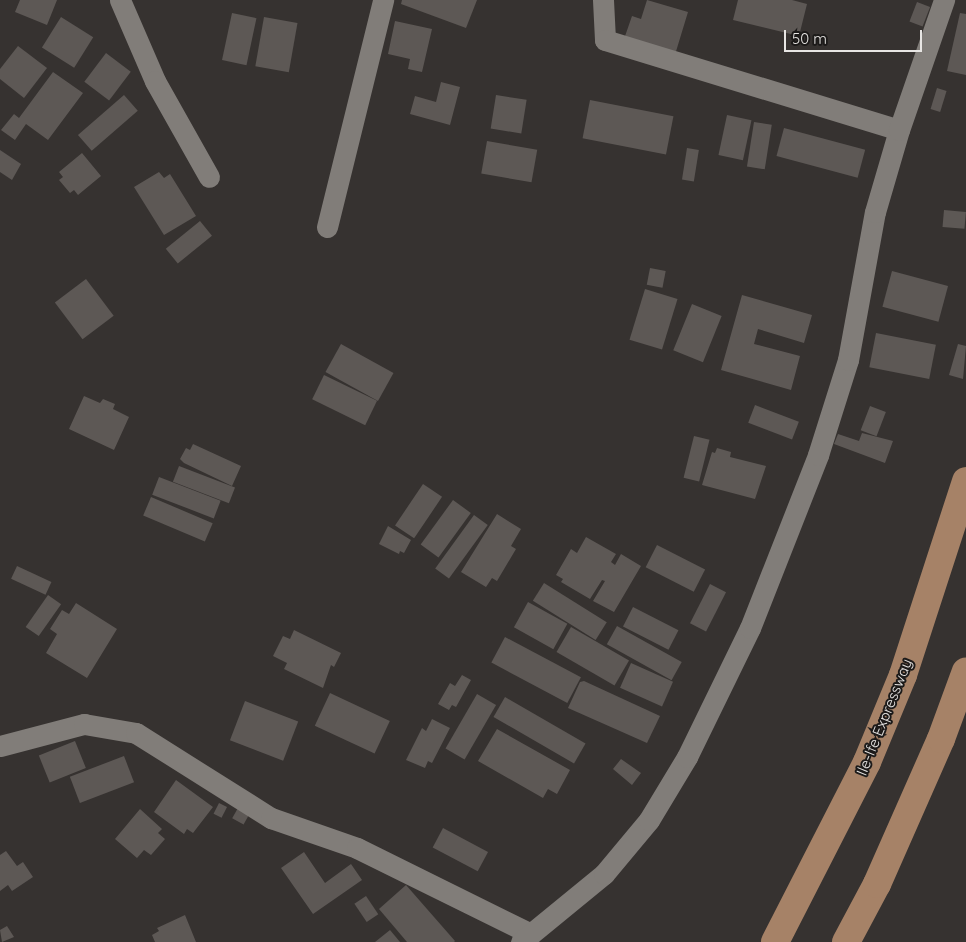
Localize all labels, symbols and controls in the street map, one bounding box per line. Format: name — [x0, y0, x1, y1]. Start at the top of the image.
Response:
scale bar — [786, 20, 924, 52]
text: 50 m — [792, 29, 827, 48]
street label: Ile-Ife Expressway — [852, 656, 916, 778]

